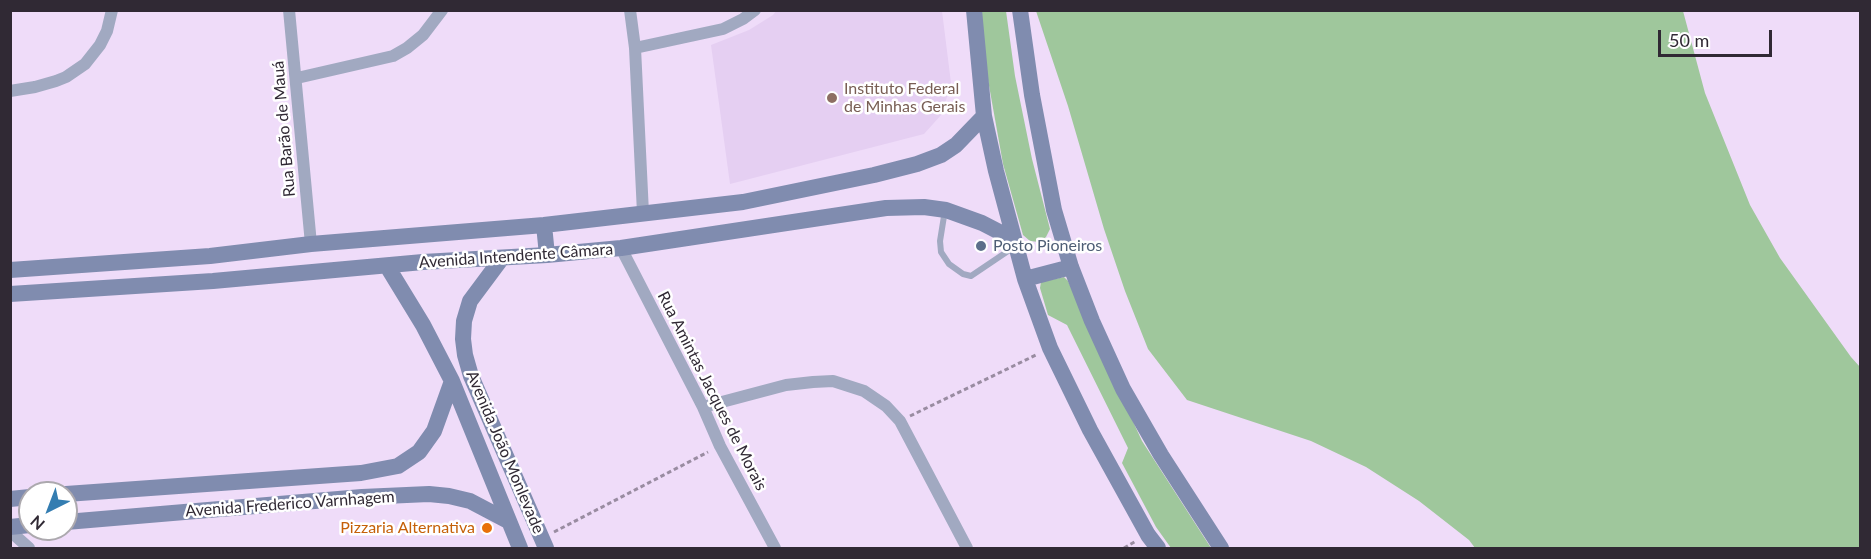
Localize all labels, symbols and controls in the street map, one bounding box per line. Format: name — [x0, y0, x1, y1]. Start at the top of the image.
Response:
scale bar — [1661, 18, 1775, 56]
text: 50 m — [1669, 29, 1709, 51]
street label: Rua Barão de Mauá — [268, 60, 300, 198]
place label: Instituto Federal de Minhas Gerais — [844, 79, 965, 117]
marker: Instituto Federal de Minhas Gerais — [825, 91, 839, 105]
place label: Posto Pioneiros — [993, 236, 1102, 256]
marker: Posto Pioneiros — [974, 239, 988, 253]
street label: Avenida Intendente Câmara — [418, 240, 614, 272]
street label: Rua Amintas Jacques de Morais — [653, 288, 771, 494]
street label: Avenida João Monlevade — [462, 368, 548, 536]
north arrow — [18, 481, 78, 541]
street label: Avenida Frederico Varnhagem — [185, 487, 395, 521]
text: N — [26, 512, 48, 534]
place label: Pizzaria Alternativa — [340, 518, 475, 538]
marker: Pizzaria Alternativa — [480, 521, 494, 535]

